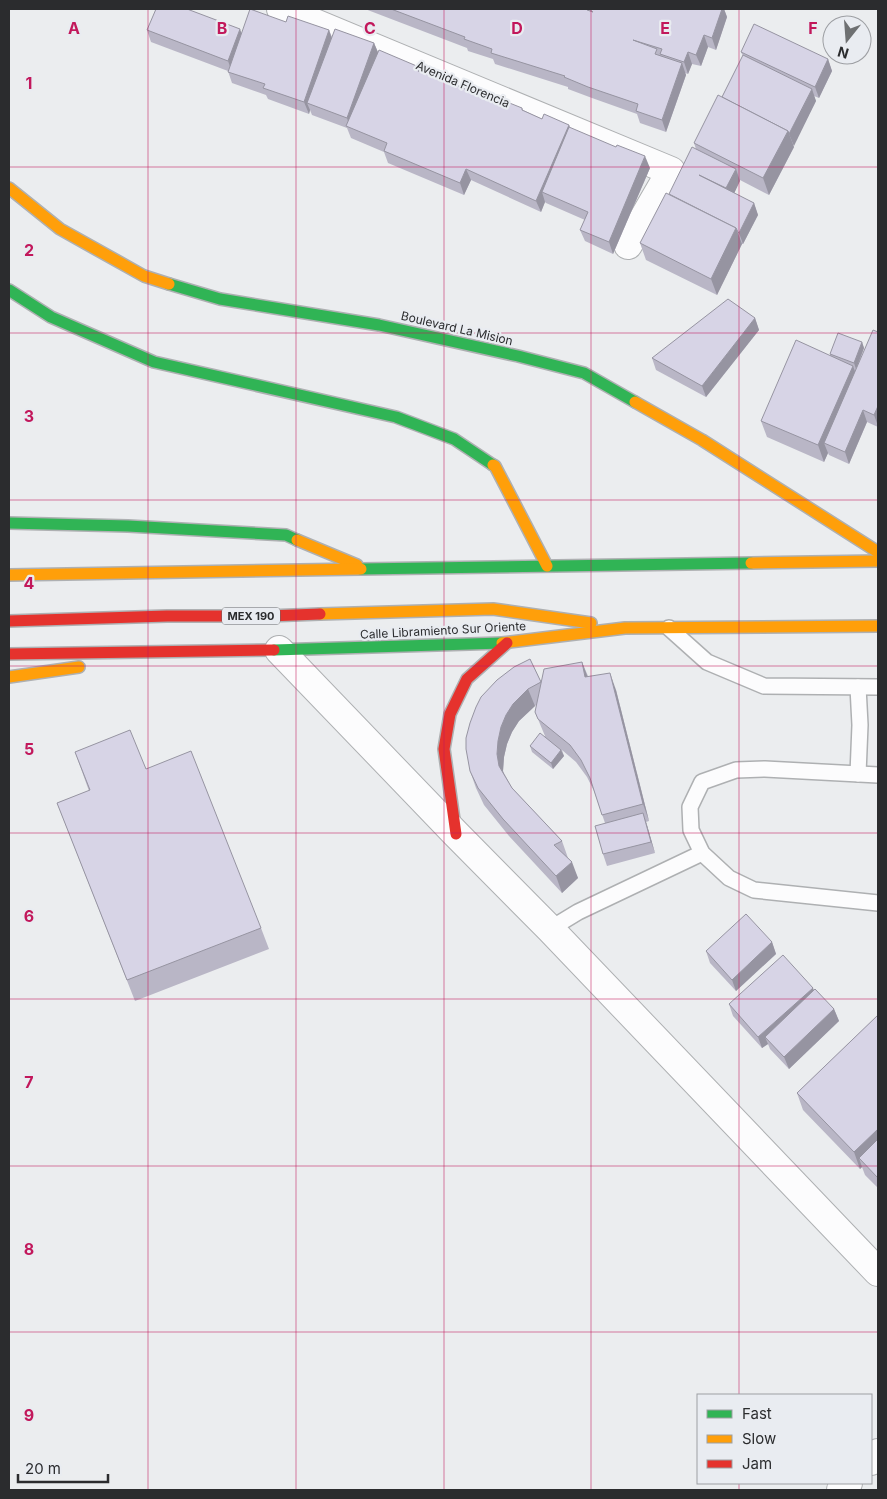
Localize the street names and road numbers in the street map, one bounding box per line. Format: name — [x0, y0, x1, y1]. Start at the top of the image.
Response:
street label: Avenida Florencia — [414, 57, 512, 111]
street label: Boulevard La Mision — [400, 308, 514, 348]
road number: MEX 190 — [222, 608, 280, 624]
street label: Calle Libramiento Sur Oriente — [360, 618, 526, 642]

